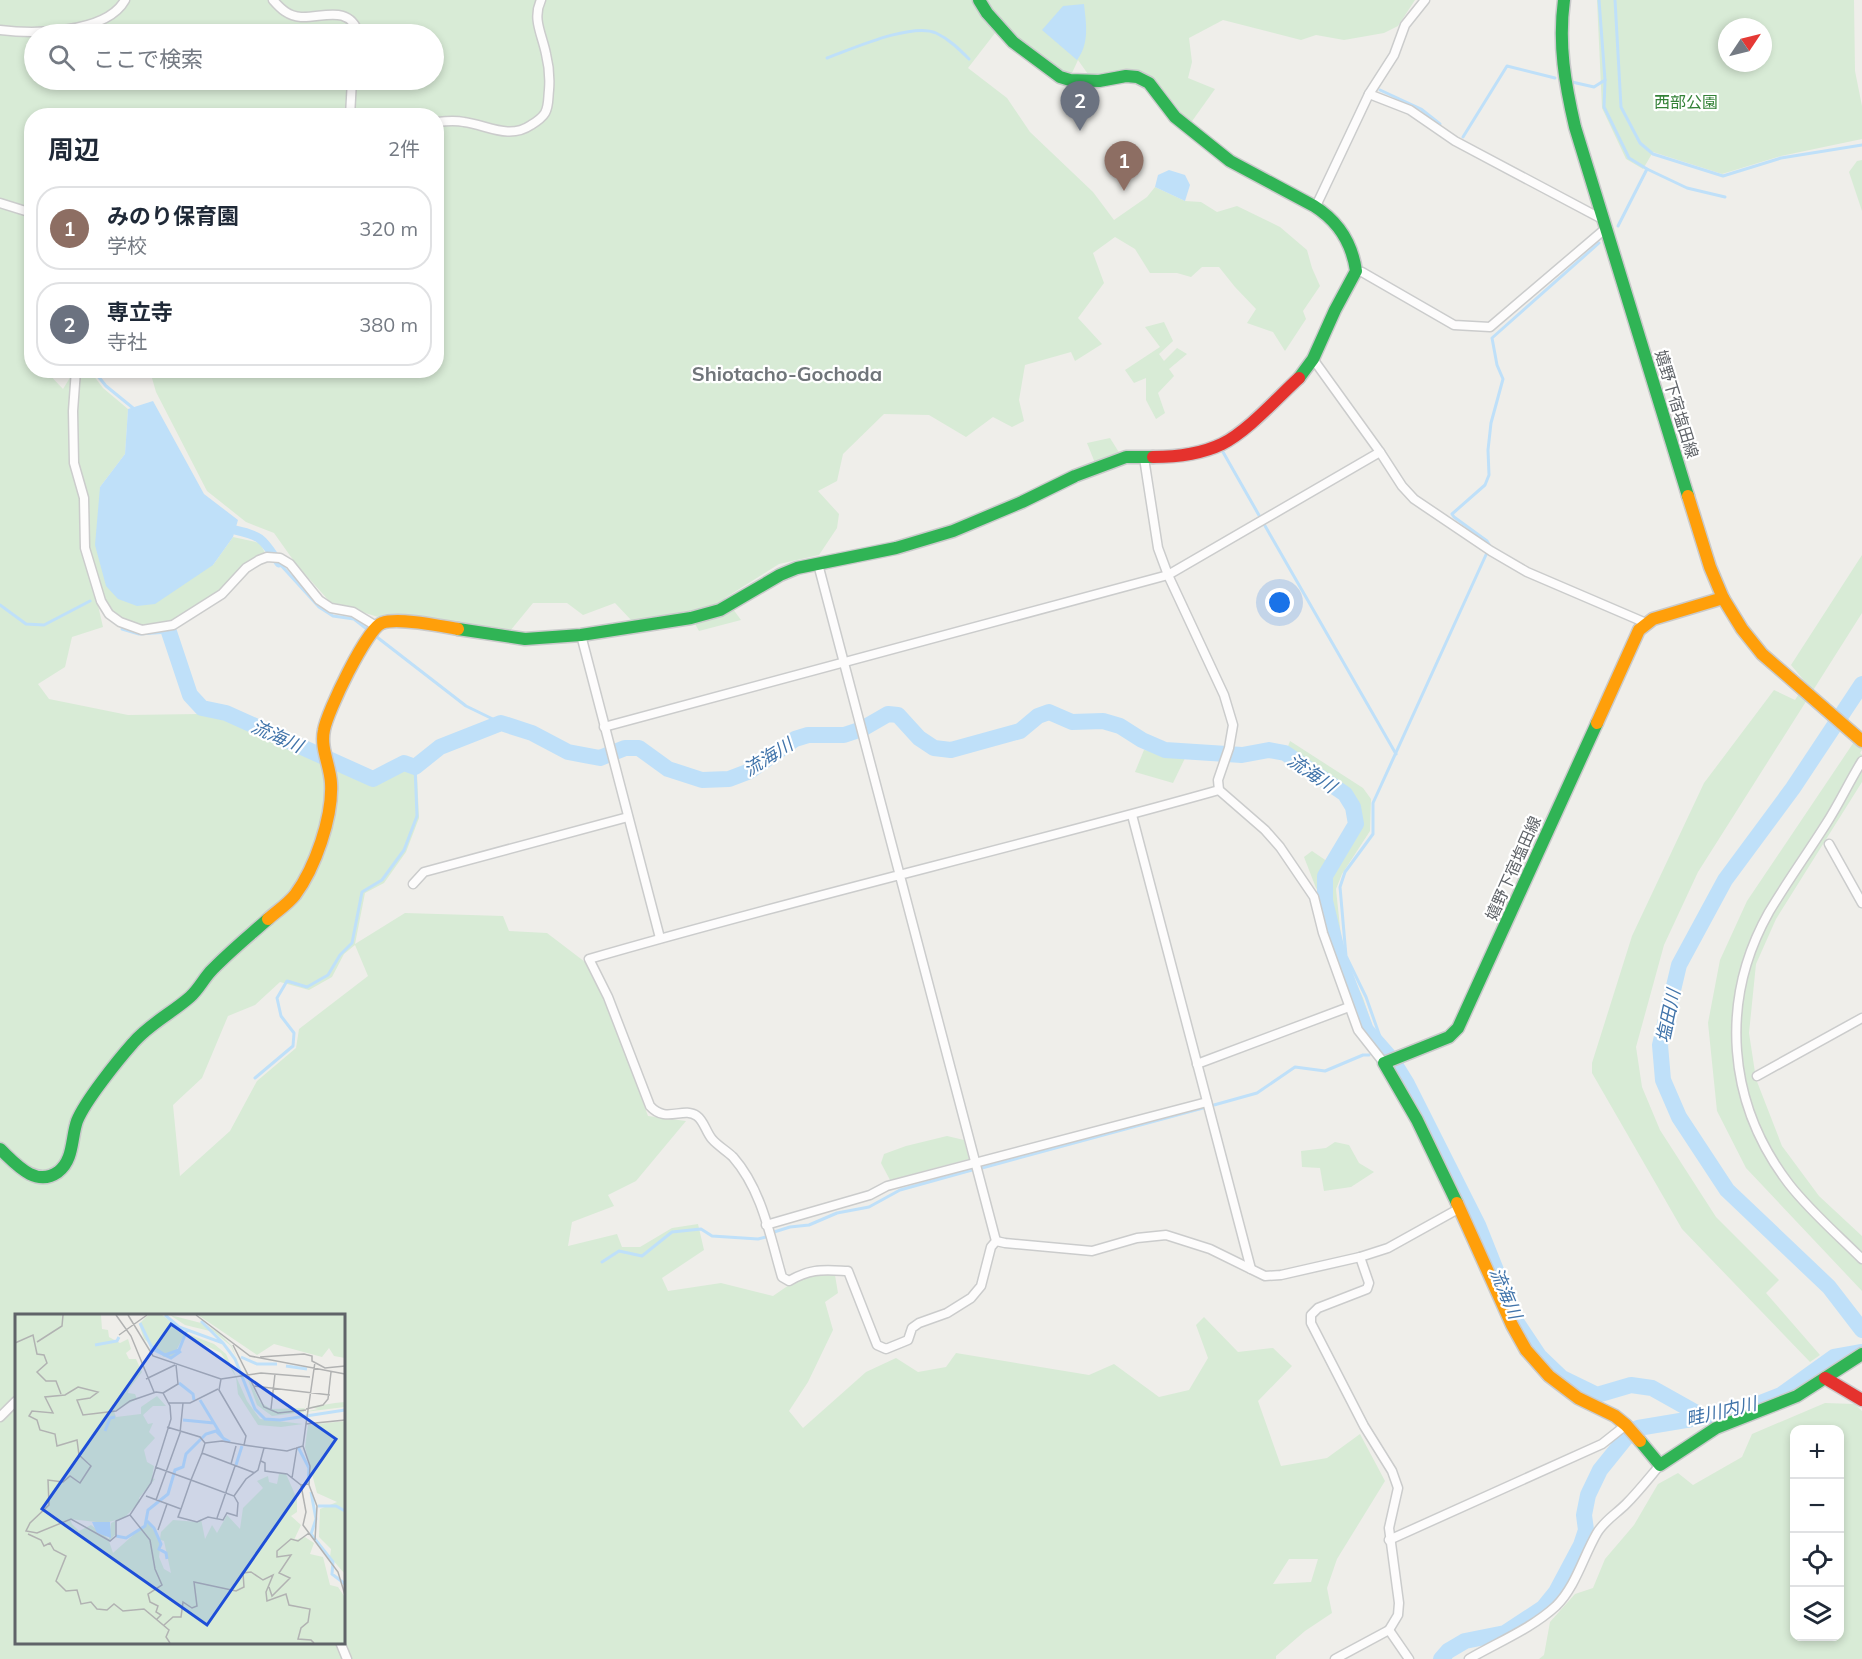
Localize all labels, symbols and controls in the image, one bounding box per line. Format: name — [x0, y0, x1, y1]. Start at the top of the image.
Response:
north arrow — [1718, 18, 1772, 72]
search box — [24, 24, 444, 90]
icon: search — [45, 41, 78, 74]
text: ここで検索 — [93, 45, 203, 73]
pin: 2 — [1060, 82, 1100, 131]
park label: 西部公園 — [1654, 92, 1718, 112]
text: 周辺 — [48, 133, 100, 166]
text: 2件 — [388, 136, 420, 161]
pin: 1 — [1104, 142, 1144, 191]
text: みのり保育園 — [107, 202, 239, 230]
text: 1 — [64, 216, 76, 241]
text: 320 m — [359, 216, 418, 241]
text: 学校 — [107, 233, 147, 258]
text: 専立寺 — [107, 298, 173, 326]
text: 2 — [64, 312, 76, 337]
text: 380 m — [359, 312, 418, 337]
text: 寺社 — [107, 329, 147, 354]
street label: 嬉野下宿塩田線 — [1651, 348, 1703, 460]
district label: Shiotacho-Gochoda — [692, 361, 882, 386]
your location — [1265, 588, 1294, 617]
water label: 流海川 — [248, 715, 308, 758]
water label: 流海川 — [739, 732, 799, 781]
water label: 流海川 — [1283, 748, 1342, 799]
street label: 嬉野下宿塩田線 — [1481, 813, 1545, 923]
water label: 塩田川 — [1651, 985, 1685, 1045]
water label: 流海川 — [1485, 1264, 1528, 1324]
inset map — [15, 1314, 345, 1644]
water label: 畦川内川 — [1683, 1391, 1761, 1430]
map controls — [1790, 1425, 1844, 1641]
button: + — [1790, 1425, 1844, 1479]
button: − — [1790, 1479, 1844, 1533]
button: locate — [1790, 1533, 1844, 1587]
button: layers — [1790, 1587, 1844, 1641]

